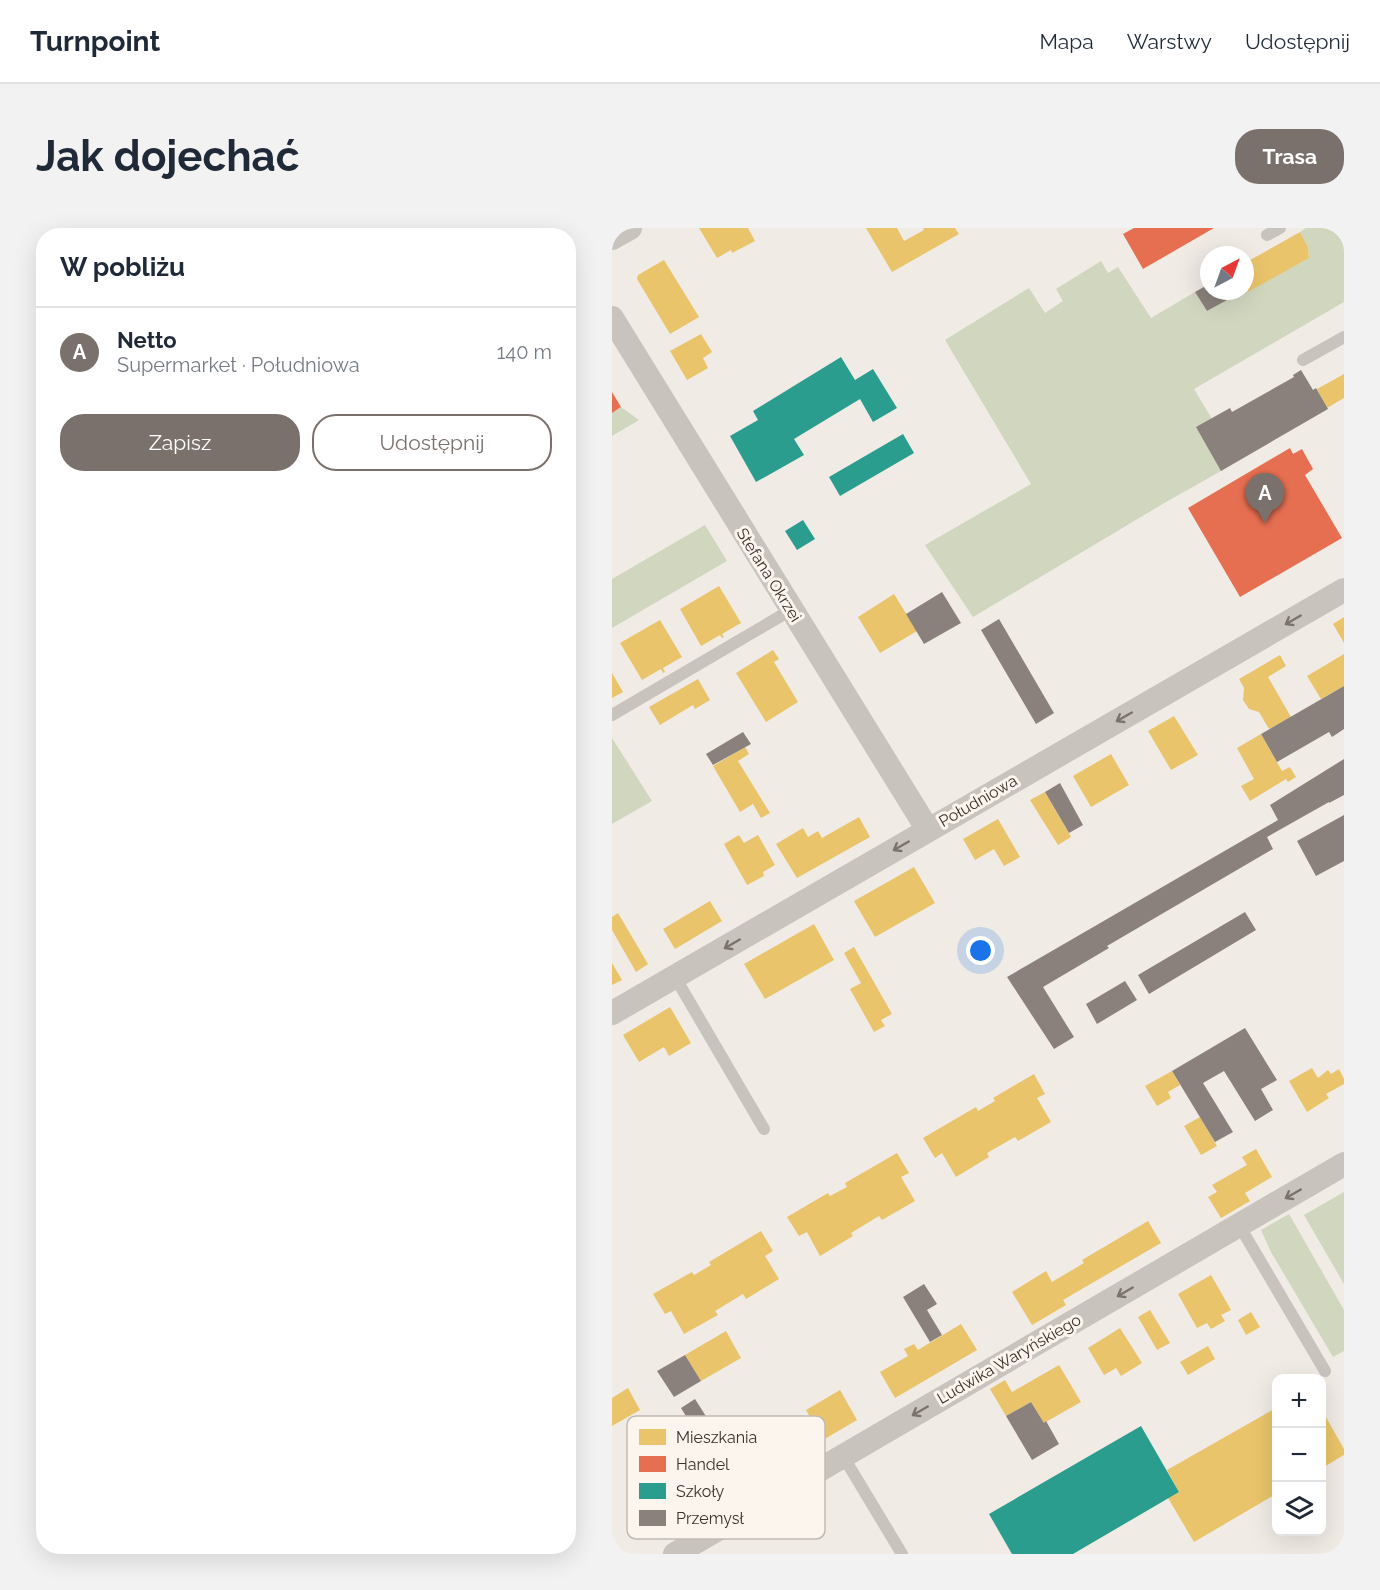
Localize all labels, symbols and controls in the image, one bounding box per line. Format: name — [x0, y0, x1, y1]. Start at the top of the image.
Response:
text: Turnpoint — [30, 25, 160, 58]
text: Mapa — [1039, 29, 1094, 54]
text: Warstwy — [1127, 29, 1212, 54]
text: Udostępnij — [1245, 29, 1350, 54]
button: Trasa — [1235, 129, 1344, 184]
text: Jak dojechać — [36, 132, 299, 181]
north arrow — [1200, 246, 1254, 300]
text: W pobliżu — [60, 252, 185, 282]
text: Netto — [117, 327, 177, 353]
text: A — [73, 340, 86, 364]
text: 140 m — [497, 340, 552, 364]
text: Supermarket · Południowa — [117, 353, 360, 377]
button: Zapisz — [60, 414, 300, 471]
button: Udostępnij — [312, 414, 552, 471]
pin: A — [1246, 474, 1284, 523]
street label: Stefana Okrzei — [733, 525, 805, 625]
one-way arrow — [1285, 614, 1302, 626]
one-way arrow — [1116, 711, 1133, 723]
street label: Południowa — [936, 771, 1020, 831]
one-way arrow — [893, 840, 910, 852]
your location — [966, 936, 995, 965]
one-way arrow — [724, 938, 741, 950]
one-way arrow — [1285, 1188, 1302, 1200]
one-way arrow — [1117, 1286, 1134, 1298]
street label: Ludwika Waryńskiego — [934, 1310, 1084, 1408]
map controls — [1272, 1374, 1326, 1536]
button: + — [1272, 1374, 1326, 1428]
one-way arrow — [912, 1405, 929, 1417]
legend — [627, 1416, 825, 1539]
text: Mieszkania — [676, 1428, 757, 1447]
button: − — [1272, 1428, 1326, 1482]
text: Handel — [676, 1455, 730, 1474]
text: Szkoły — [676, 1482, 725, 1501]
button: layers — [1272, 1482, 1326, 1536]
text: Przemysł — [676, 1509, 744, 1528]

